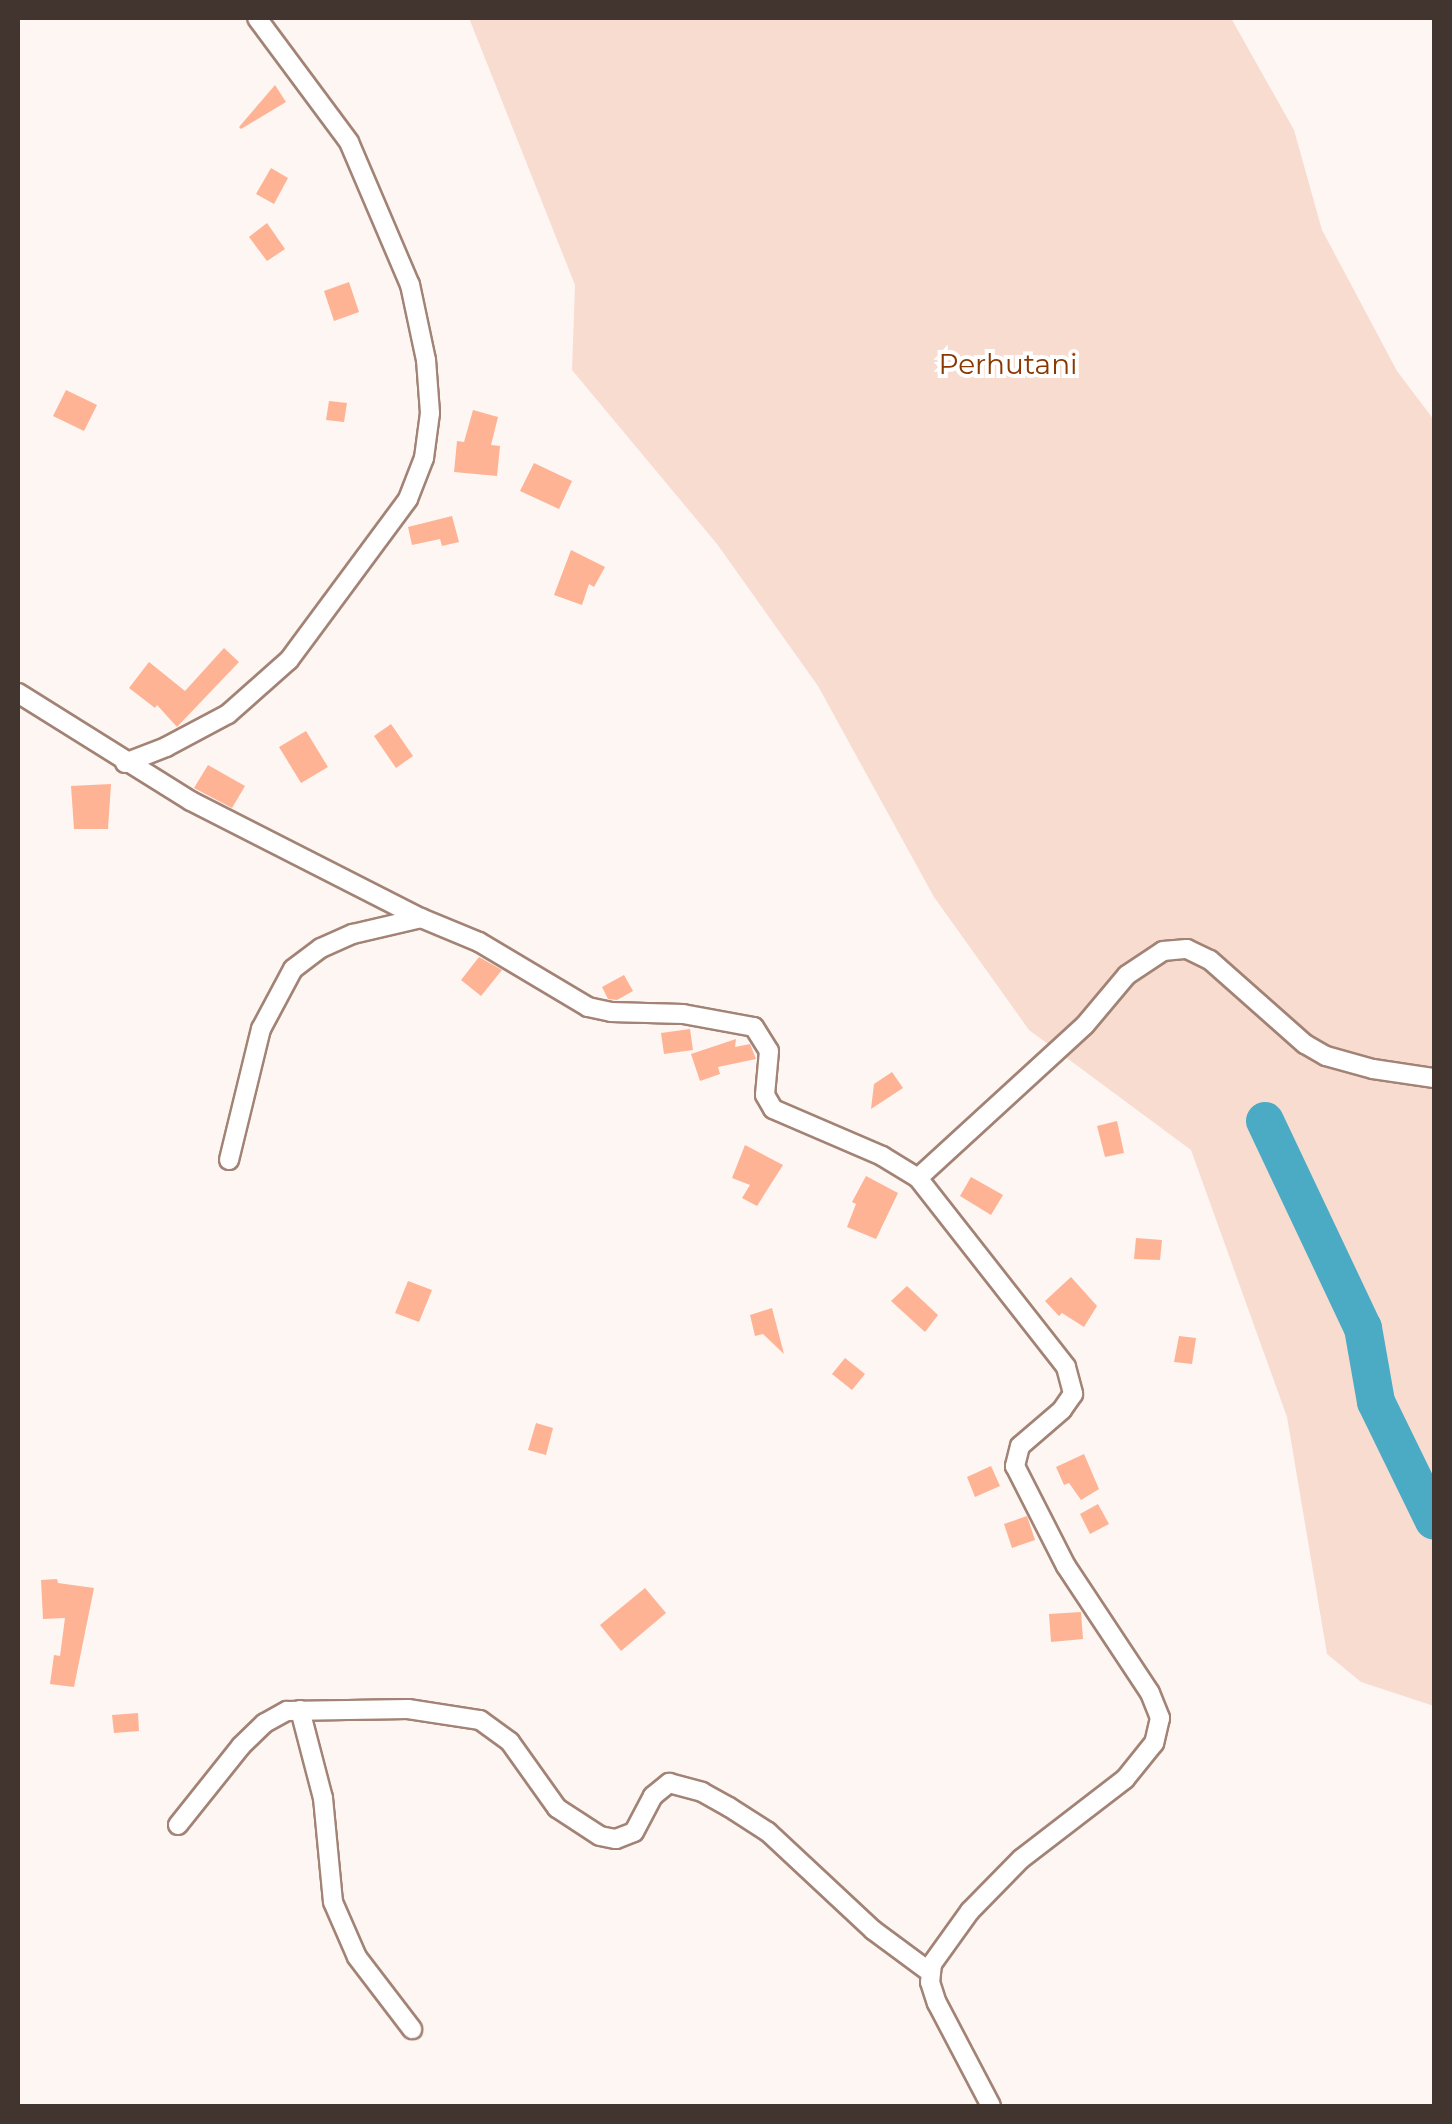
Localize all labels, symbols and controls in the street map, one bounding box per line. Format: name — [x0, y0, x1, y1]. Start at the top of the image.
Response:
park label: Perhutani — [938, 347, 1078, 381]

